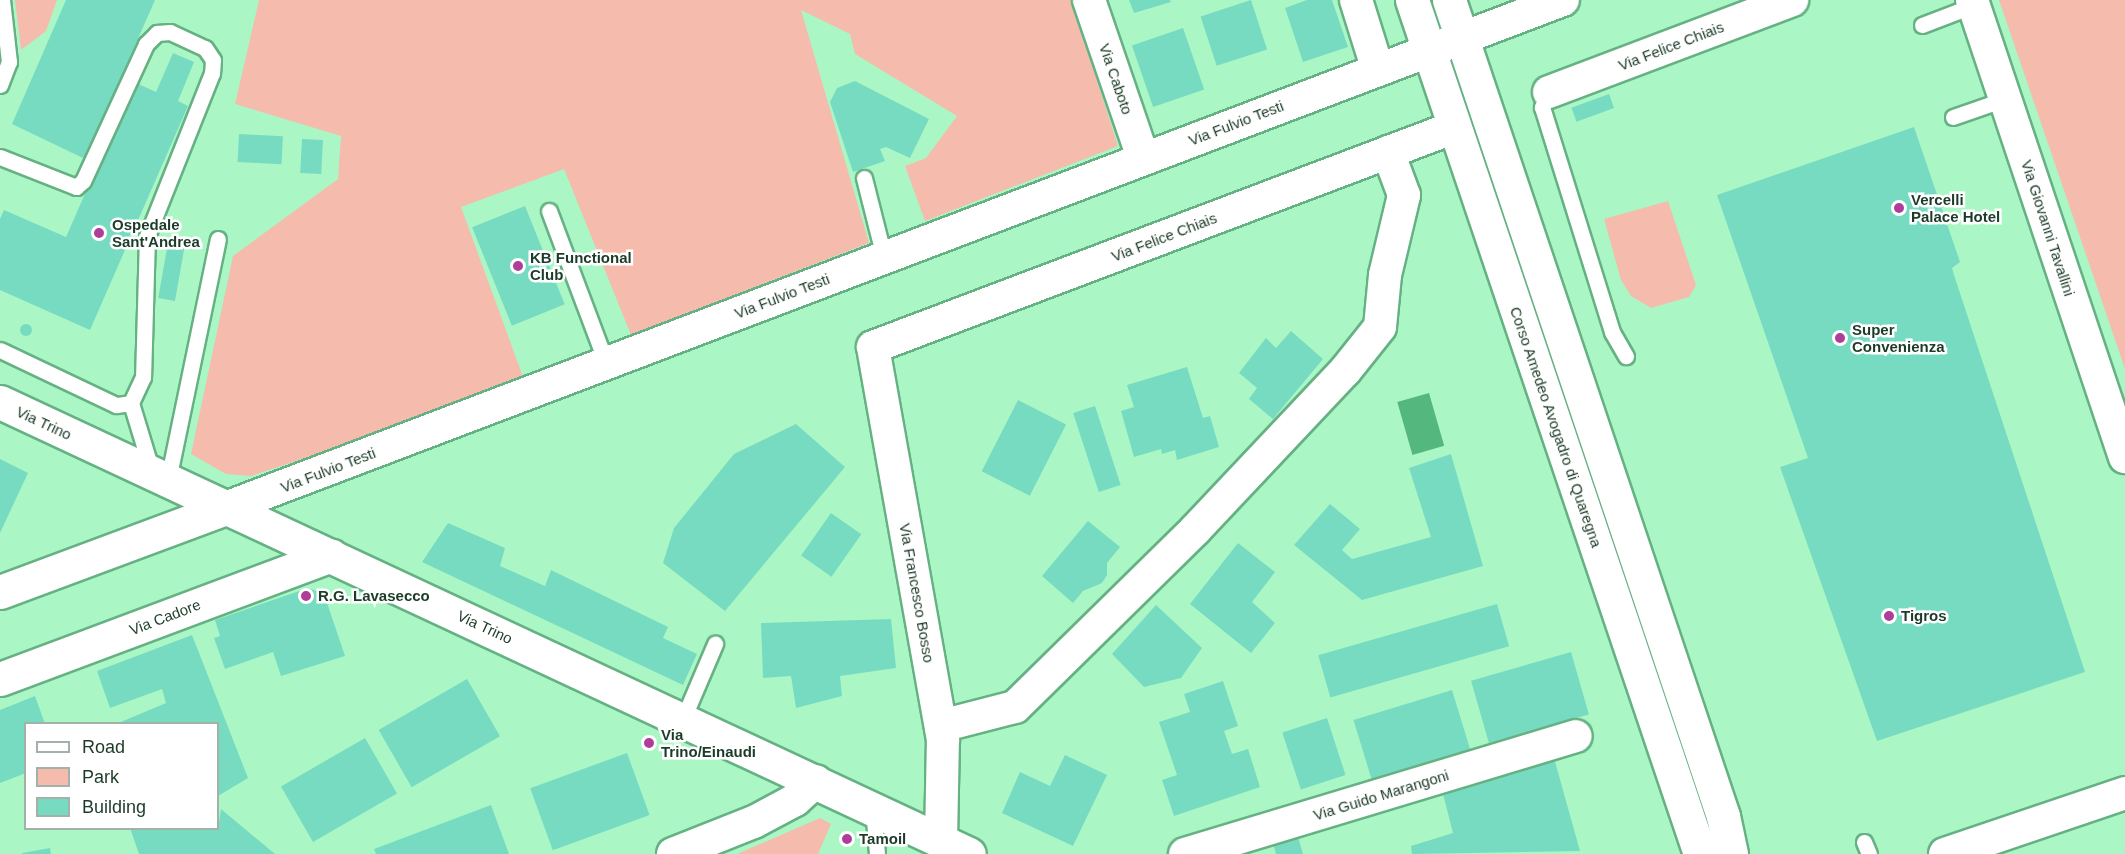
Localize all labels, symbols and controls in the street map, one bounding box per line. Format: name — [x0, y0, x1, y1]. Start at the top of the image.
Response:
street label: Via Felice Chiais — [1616, 18, 1726, 74]
street label: Via Caboto — [1095, 41, 1137, 117]
street label: Via Fulvio Testi — [1186, 97, 1286, 149]
street label: Via Giovanni Tavallini — [2017, 158, 2079, 298]
place label: Vercelli Palace Hotel — [1911, 190, 2000, 225]
marker: Vercelli Palace Hotel — [1892, 201, 1906, 215]
street label: Via Felice Chiais — [1109, 209, 1219, 265]
place label: Ospedale Sant'Andrea — [112, 215, 200, 250]
marker: Ospedale Sant'Andrea — [90, 224, 108, 242]
place label: KB Functional Club — [530, 248, 632, 283]
marker: KB Functional Club — [511, 259, 525, 273]
street label: Via Fulvio Testi — [732, 270, 832, 322]
street label: Corso Amedeo Avogadro di Quaregna — [1506, 304, 1606, 550]
place label: Super Convenienza — [1852, 320, 1945, 355]
marker: Super Convenienza — [1833, 331, 1847, 345]
street label: Via Trino — [13, 402, 75, 444]
street label: Via Fulvio Testi — [278, 444, 378, 496]
street label: Via Francesco Bosso — [896, 522, 938, 664]
place label: R.G. Lavasecco — [318, 587, 430, 605]
marker: R.G. Lavasecco — [299, 589, 313, 603]
street label: Via Cadore — [127, 595, 203, 639]
street label: Via Trino — [454, 606, 516, 648]
place label: Tigros — [1901, 607, 1947, 625]
marker: Tigros — [1882, 609, 1896, 623]
legend — [24, 722, 219, 830]
place label: Via Trino/Einaudi — [661, 725, 756, 760]
marker: Via Trino/Einaudi — [642, 736, 656, 750]
text: Road — [82, 737, 125, 757]
street label: Via Guido Marangoni — [1311, 766, 1451, 824]
text: Park — [82, 767, 119, 787]
text: Building — [82, 797, 146, 817]
place label: Tamoil — [859, 830, 906, 848]
marker: Tamoil — [840, 832, 854, 846]

